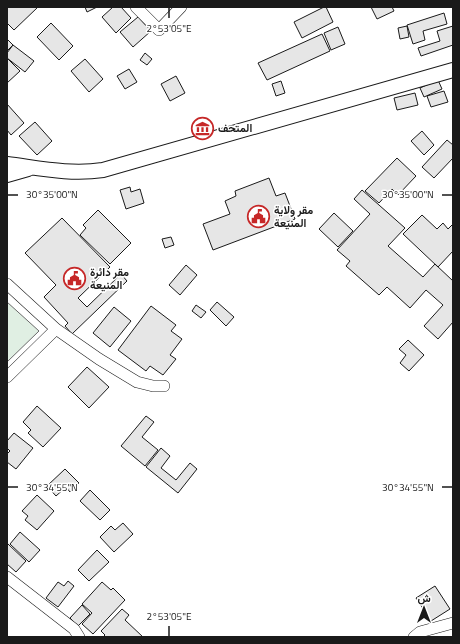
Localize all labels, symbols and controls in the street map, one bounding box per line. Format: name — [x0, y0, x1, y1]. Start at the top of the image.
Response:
text: 2°53'05"E — [147, 21, 192, 36]
museum icon: المتحف — [190, 115, 216, 141]
place label: المتحف — [218, 120, 252, 136]
text: 30°35'00"N — [26, 187, 78, 202]
text: 30°35'00"N — [382, 187, 434, 202]
place label: مقر ولاية المنيعة — [274, 202, 313, 231]
public building icon: مقر ولاية المنيعة — [245, 203, 271, 229]
place label: مقر دائرة المنيعة — [90, 264, 129, 293]
public building icon: مقر دائرة المنيعة — [61, 265, 87, 291]
text: 30°34'55"N — [26, 480, 78, 495]
text: 30°34'55"N — [382, 480, 434, 495]
north arrow — [404, 588, 444, 628]
text: ش — [417, 590, 431, 606]
text: 2°53'05"E — [147, 609, 192, 624]

